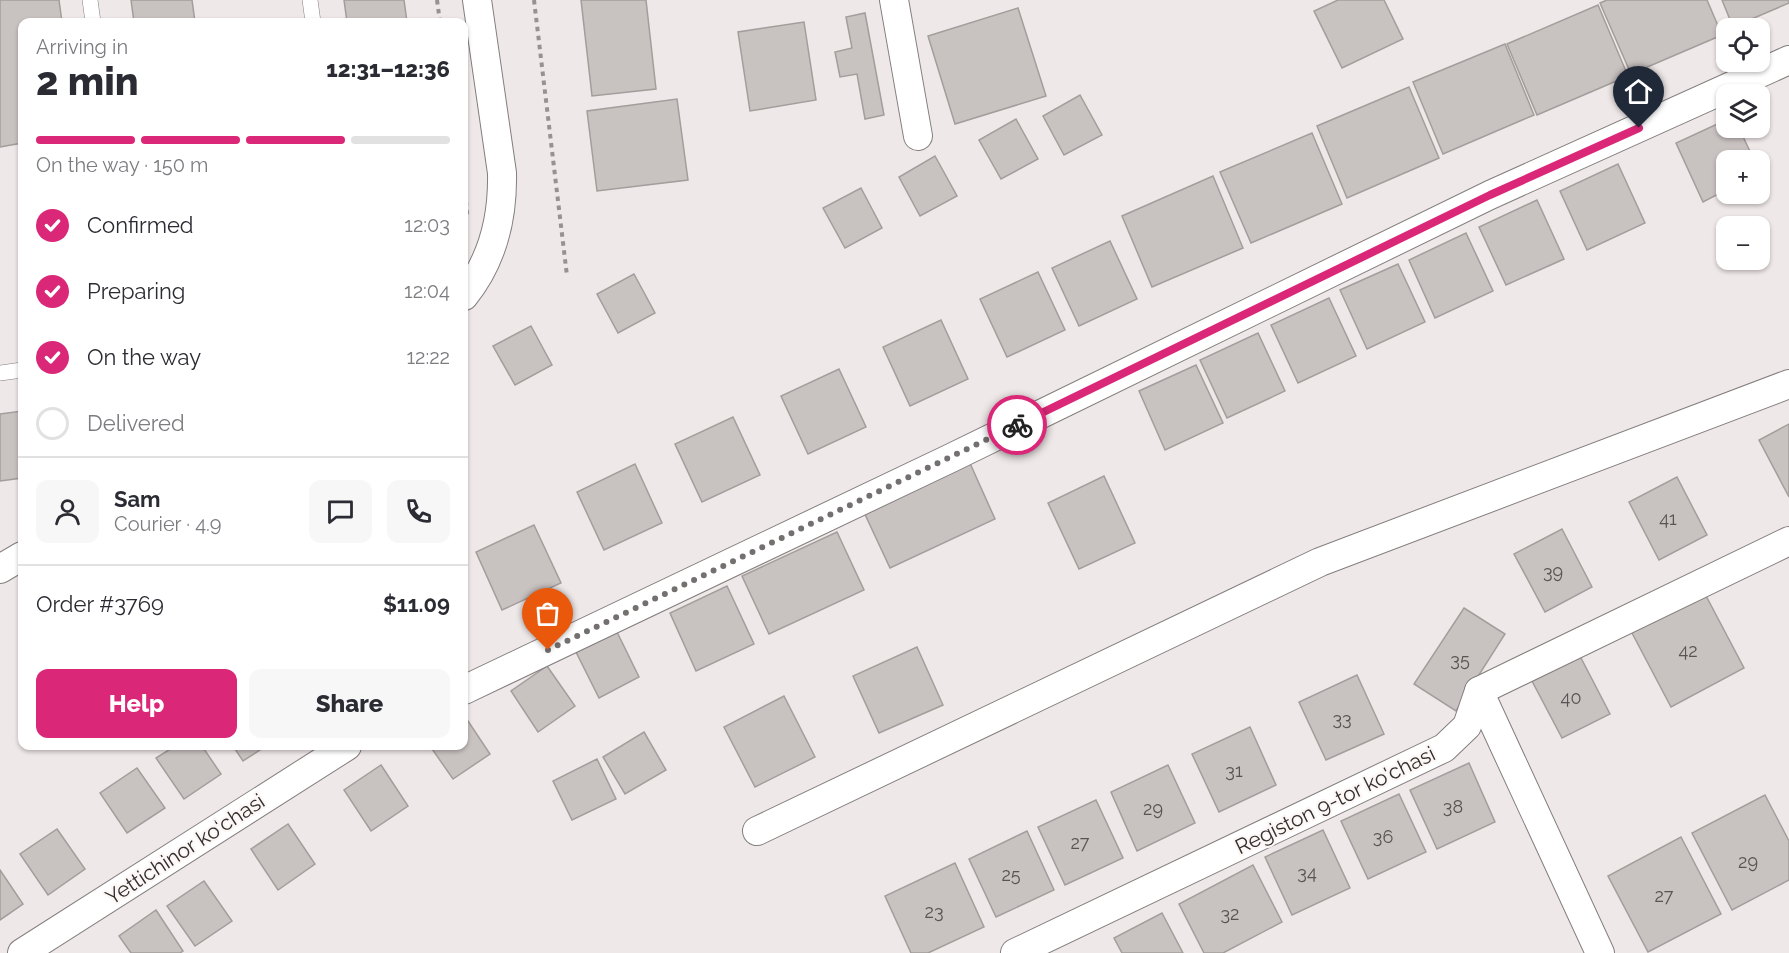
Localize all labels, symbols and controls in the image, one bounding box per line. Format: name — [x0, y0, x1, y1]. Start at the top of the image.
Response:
map controls — [1716, 18, 1770, 270]
button: locate — [1716, 18, 1770, 72]
text: Arriving in — [36, 35, 128, 59]
text: 12:31–12:36 — [326, 56, 450, 82]
text: 2 min — [36, 58, 139, 104]
pin — [1613, 66, 1664, 128]
icon: home — [1622, 75, 1655, 108]
button: layers — [1716, 84, 1770, 138]
button: + — [1716, 150, 1770, 204]
text: On the way · 150 m — [36, 153, 208, 177]
icon: check — [36, 209, 69, 242]
text: Confirmed — [87, 212, 194, 238]
text: 12:03 — [404, 213, 450, 237]
button: − — [1716, 216, 1770, 270]
icon: check — [36, 275, 69, 308]
text: Preparing — [87, 278, 185, 304]
text: 12:04 — [404, 279, 450, 303]
icon: check — [36, 341, 69, 374]
text: On the way — [87, 344, 201, 370]
text: 12:22 — [406, 345, 450, 369]
courier — [987, 395, 1047, 455]
icon: bike — [1001, 409, 1034, 442]
text: Delivered — [87, 410, 185, 436]
button: person — [36, 480, 99, 543]
button: chat — [309, 480, 372, 543]
button: phone — [387, 480, 450, 543]
text: Sam — [114, 486, 161, 512]
house number: 41 — [1659, 508, 1677, 529]
text: Courier · 4.9 — [114, 512, 222, 536]
house number: 39 — [1543, 561, 1563, 582]
pin — [522, 588, 573, 650]
text: Order #3769 — [36, 591, 164, 617]
text: $11.09 — [383, 591, 450, 617]
icon: bag — [531, 597, 564, 630]
house number: 42 — [1678, 640, 1698, 661]
house number: 35 — [1450, 649, 1470, 670]
button: Help — [36, 669, 237, 738]
button: Share — [249, 669, 450, 738]
house number: 40 — [1561, 687, 1581, 708]
house number: 33 — [1332, 708, 1352, 729]
street label: Registon 9-tor ko'chasi — [1231, 741, 1439, 859]
house number: 31 — [1225, 760, 1243, 781]
street label: Yettichinor ko‘chasi — [101, 788, 269, 910]
house number: 38 — [1443, 796, 1463, 817]
house number: 29 — [1143, 798, 1163, 819]
house number: 36 — [1373, 826, 1393, 847]
house number: 27 — [1070, 832, 1090, 853]
house number: 29 — [1738, 851, 1758, 872]
house number: 34 — [1297, 862, 1317, 883]
house number: 25 — [1001, 864, 1021, 885]
house number: 27 — [1654, 885, 1674, 906]
house number: 23 — [925, 901, 944, 922]
house number: 32 — [1221, 903, 1240, 924]

